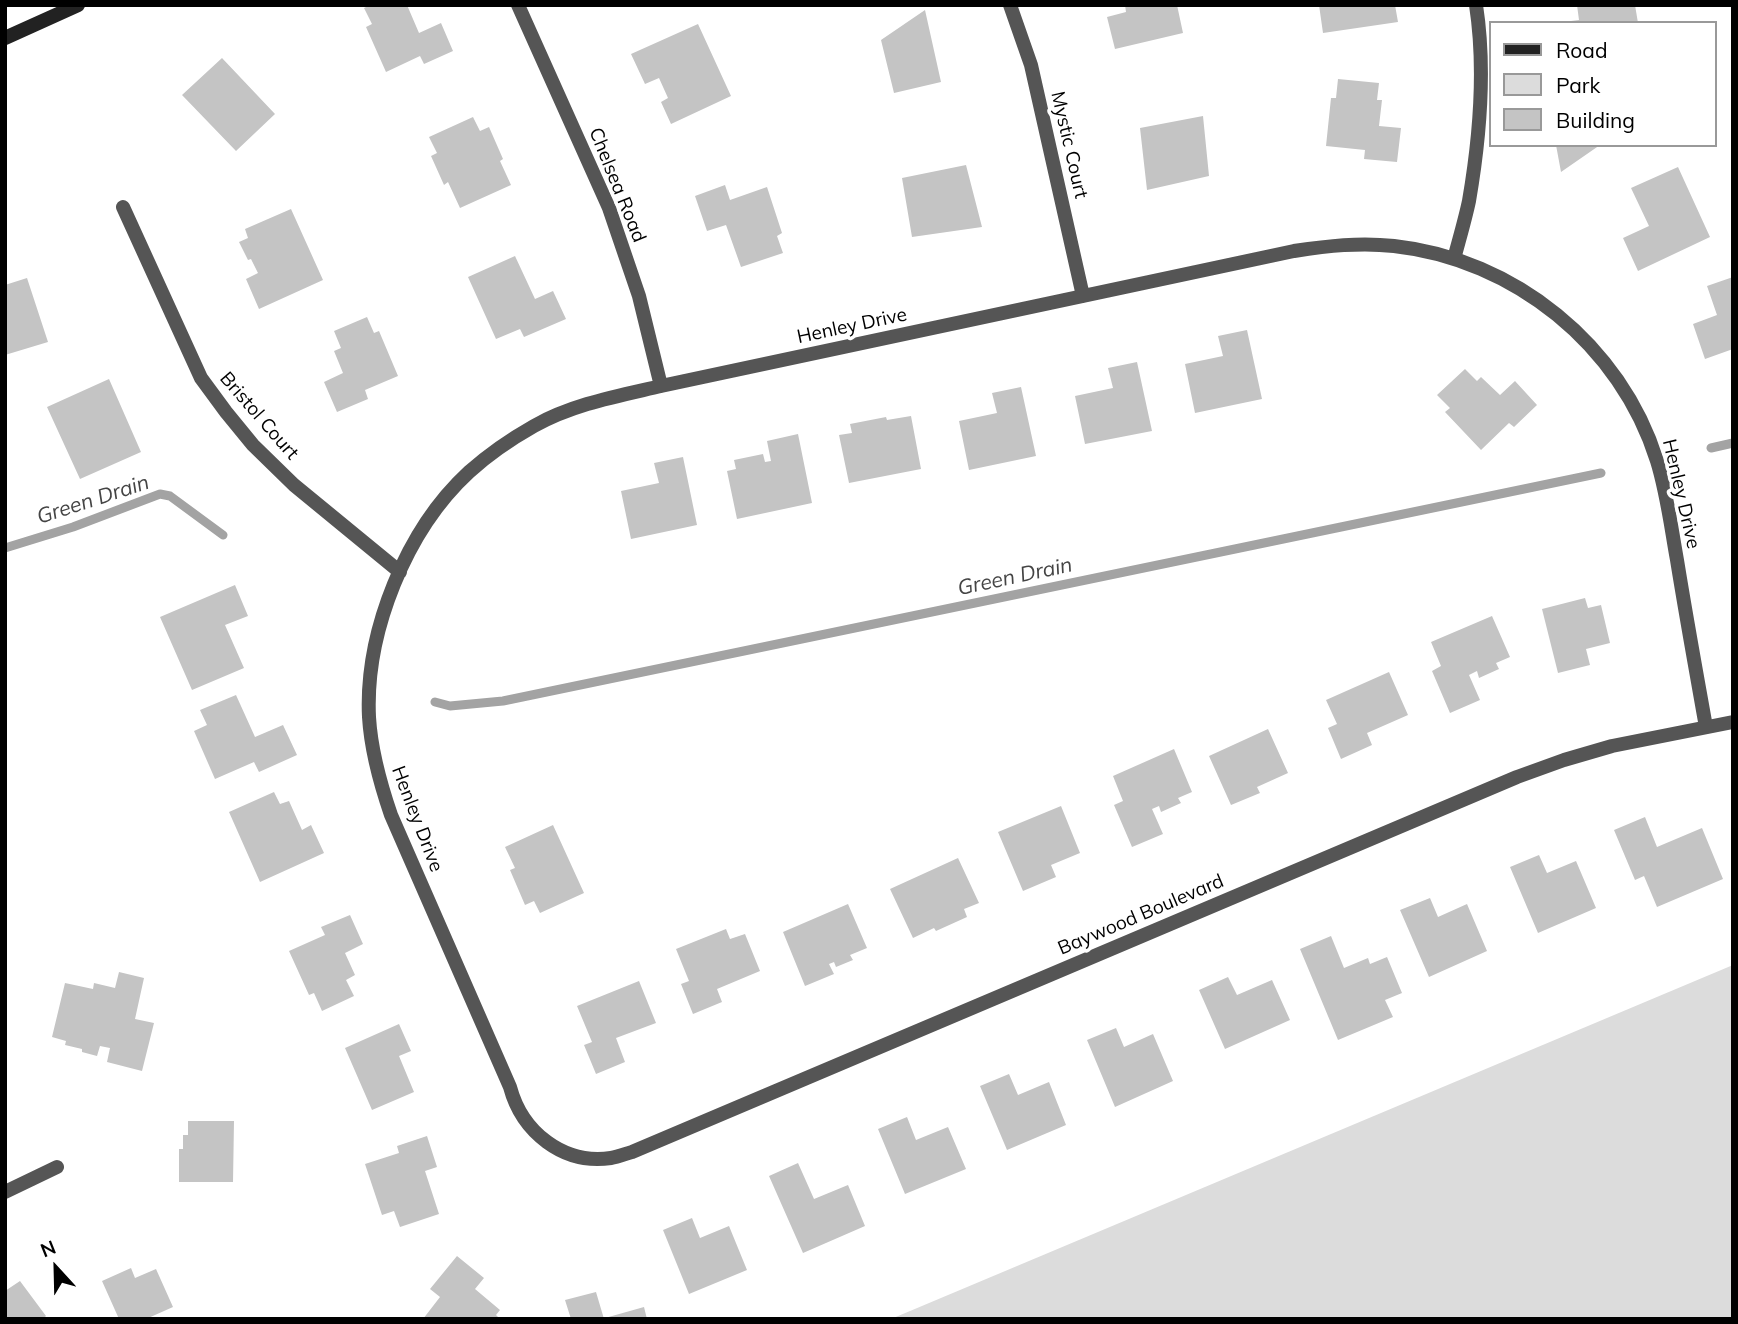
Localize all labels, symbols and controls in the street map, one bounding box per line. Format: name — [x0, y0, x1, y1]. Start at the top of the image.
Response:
legend — [1490, 21, 1717, 147]
text: Road — [1556, 37, 1607, 63]
text: Park — [1556, 72, 1600, 98]
street label: Mystic Court — [1046, 89, 1092, 201]
text: Building — [1556, 107, 1635, 133]
street label: Chelsea Road — [584, 124, 650, 246]
street label: Henley Drive — [795, 303, 909, 349]
street label: Bristol Court — [215, 367, 303, 465]
street label: Henley Drive — [1657, 437, 1705, 551]
water label: Green Drain — [34, 470, 152, 530]
water label: Green Drain — [955, 553, 1075, 601]
street label: Henley Drive — [386, 763, 448, 875]
street label: Baywood Boulevard — [1055, 870, 1227, 960]
north arrow — [21, 1233, 91, 1303]
text: N — [37, 1235, 59, 1262]

